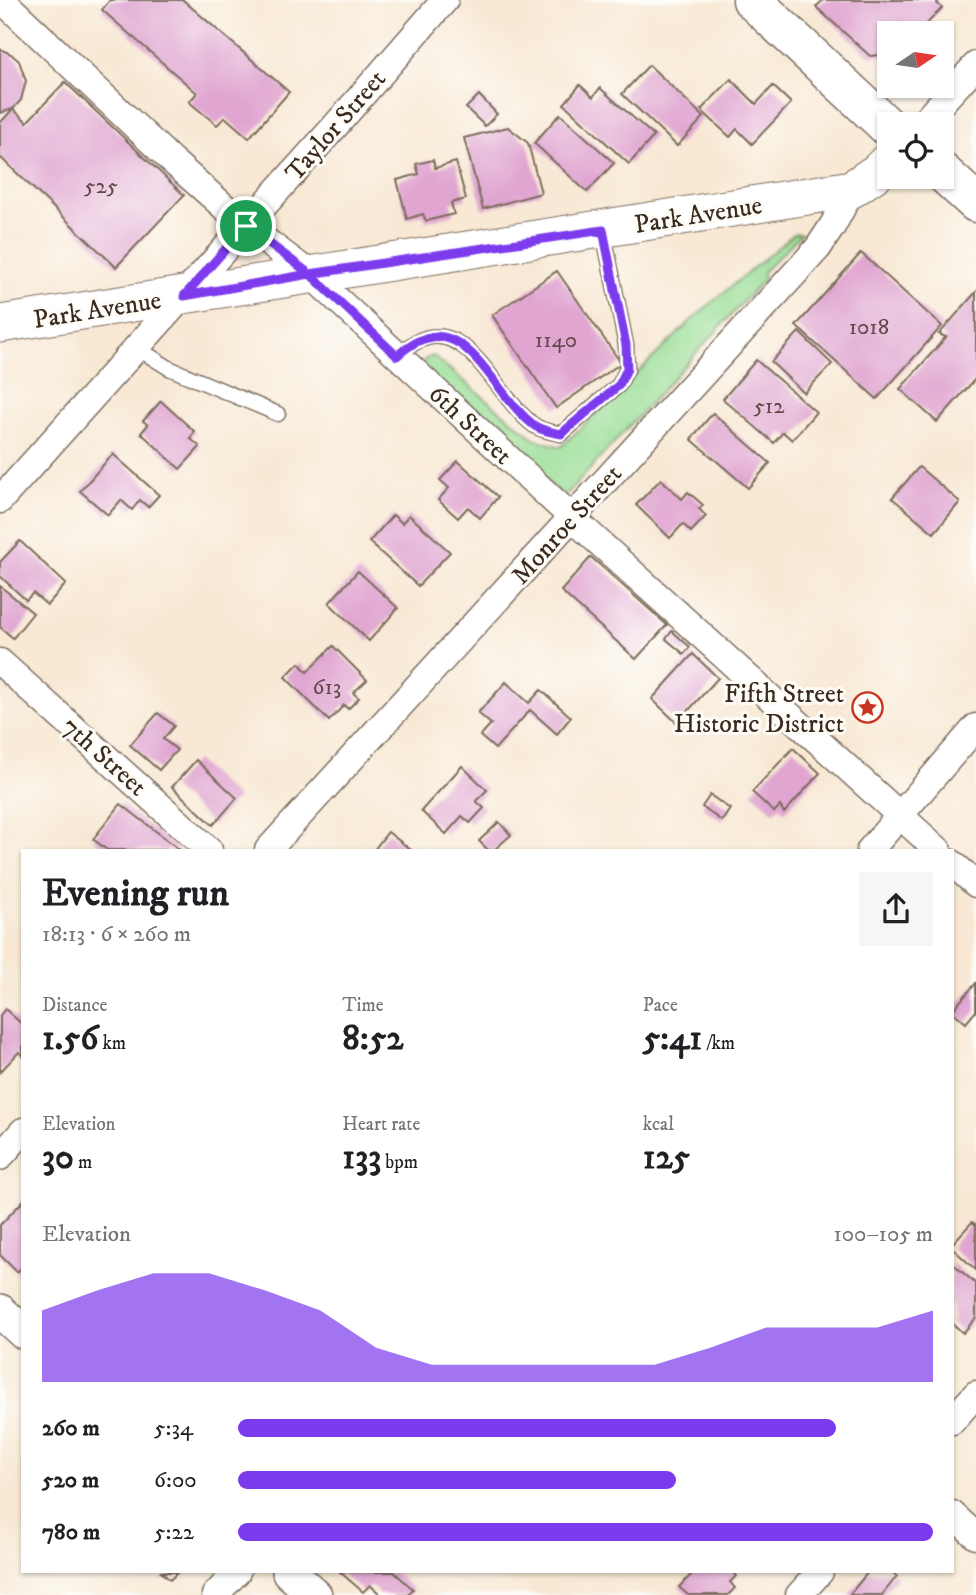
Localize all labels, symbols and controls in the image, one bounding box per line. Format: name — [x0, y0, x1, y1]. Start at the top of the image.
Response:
north arrow — [877, 21, 954, 98]
map controls — [877, 21, 954, 189]
street label: Taylor Street — [279, 63, 394, 189]
button: locate — [877, 112, 954, 189]
house number: 525 — [84, 172, 118, 201]
street label: Park Avenue — [632, 189, 765, 242]
pin — [216, 196, 276, 256]
icon: arrive — [227, 207, 265, 245]
street label: Park Avenue — [31, 284, 164, 337]
house number: 1018 — [849, 313, 889, 342]
house number: 1140 — [535, 326, 577, 355]
street label: 6th Street — [421, 378, 519, 472]
house number: 512 — [753, 392, 785, 421]
street label: Monroe Street — [505, 458, 629, 592]
house number: 613 — [313, 673, 341, 702]
place label: Fifth Street Historic District — [674, 678, 844, 741]
place icon: Fifth Street Historic District — [850, 691, 884, 725]
street label: 7th Street — [55, 710, 153, 804]
text: Evening run — [42, 870, 229, 918]
button: share — [859, 872, 933, 946]
text: 18:13 · 6 × 260 m — [42, 920, 191, 949]
text: Distance — [42, 994, 107, 1017]
text: Time — [342, 994, 384, 1017]
text: Pace — [643, 994, 678, 1017]
text: 1.56 — [42, 1017, 98, 1061]
text: 8:52 — [342, 1017, 404, 1061]
text: 5:41 — [643, 1017, 702, 1061]
text: km — [98, 1032, 126, 1055]
text: /km — [702, 1032, 735, 1055]
text: Elevation — [42, 1113, 116, 1136]
text: Heart rate — [342, 1113, 420, 1136]
text: kcal — [643, 1113, 674, 1136]
text: 30 — [42, 1136, 74, 1180]
text: 133 — [342, 1136, 381, 1180]
text: 125 — [643, 1136, 690, 1180]
text: m — [74, 1151, 92, 1174]
text: bpm — [381, 1151, 418, 1174]
text: Elevation — [42, 1220, 131, 1249]
text: 100–105 m — [833, 1220, 933, 1249]
text: 260 m — [42, 1414, 100, 1443]
text: 5:34 — [154, 1414, 193, 1443]
text: 520 m — [42, 1466, 99, 1495]
text: 6:00 — [154, 1466, 197, 1495]
text: 780 m — [42, 1518, 100, 1547]
text: 5:22 — [154, 1518, 194, 1547]

